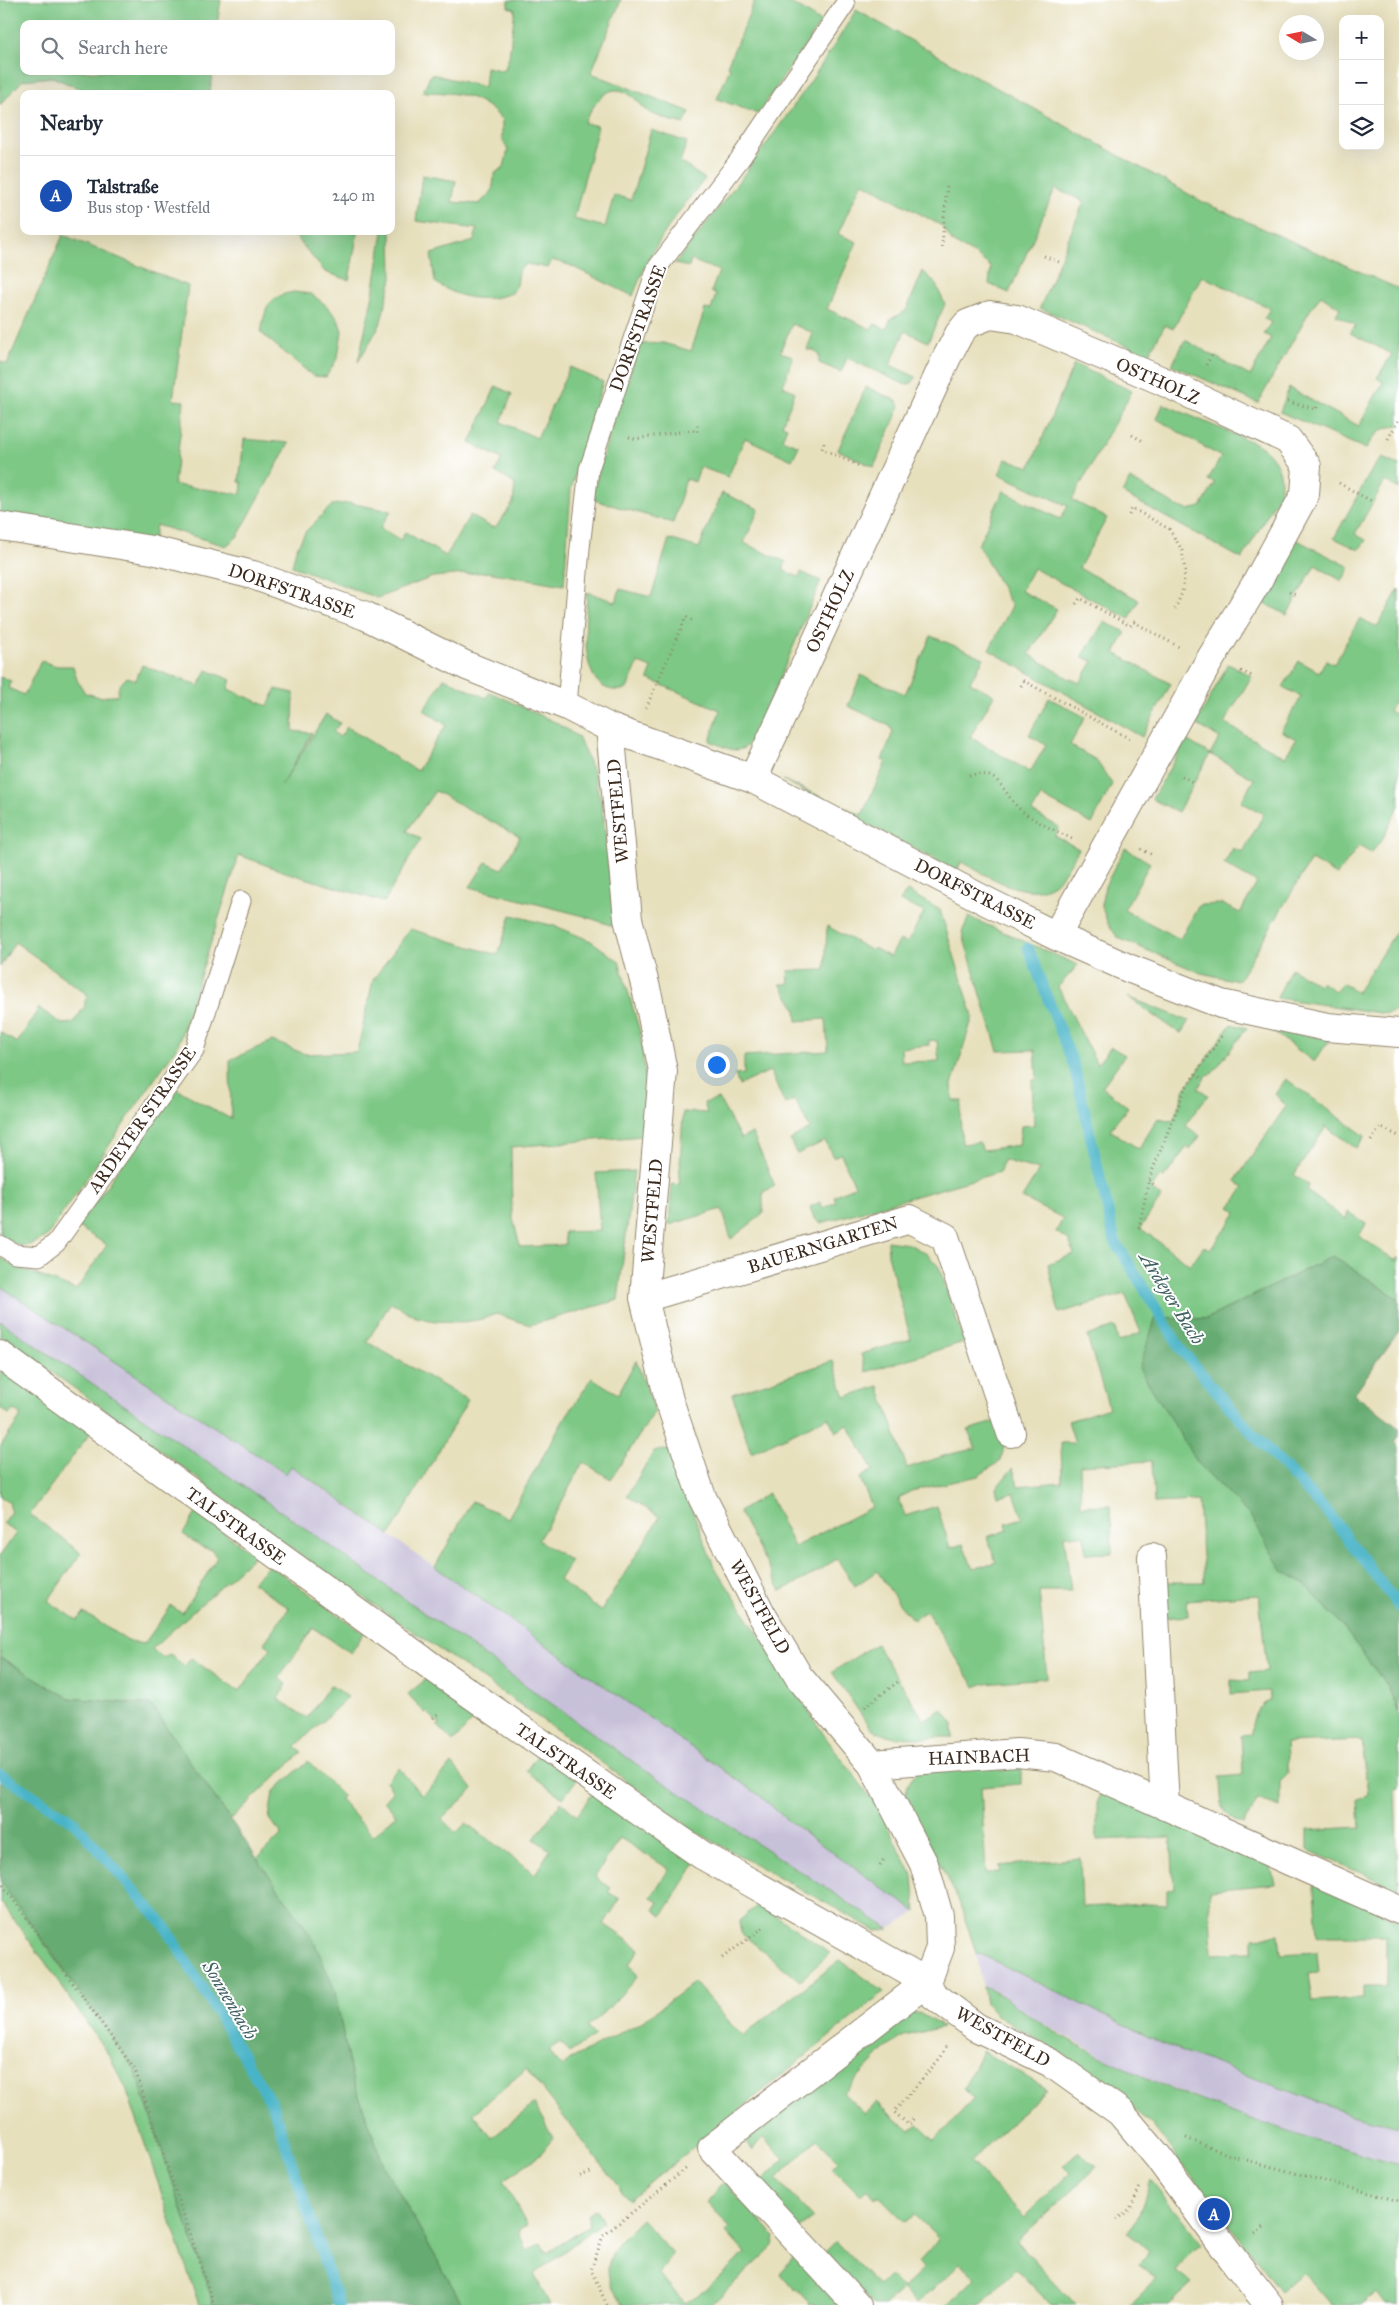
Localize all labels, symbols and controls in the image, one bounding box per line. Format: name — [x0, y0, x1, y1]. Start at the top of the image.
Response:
north arrow — [1279, 15, 1324, 60]
map controls — [1339, 15, 1384, 150]
button: + — [1339, 15, 1384, 60]
search box — [20, 20, 395, 75]
icon: search — [38, 34, 66, 62]
text: Search here — [78, 36, 168, 59]
button: − — [1339, 60, 1384, 105]
button: layers — [1339, 105, 1384, 150]
text: Nearby — [40, 110, 103, 136]
text: Talstraße — [87, 175, 159, 198]
text: A — [51, 186, 61, 205]
text: 240 m — [332, 186, 375, 205]
text: Bus stop · Westfeld — [87, 198, 210, 217]
street label: DORFSTRASSE — [605, 262, 671, 394]
street label: OSTHOLZ — [1112, 353, 1204, 409]
street label: DORFSTRASSE — [225, 559, 359, 623]
street label: OSTHOLZ — [801, 566, 859, 656]
street label: WESTFELD — [602, 758, 634, 864]
street label: DORFSTRASSE — [911, 854, 1039, 934]
street label: ARDEYER STRASSE — [83, 1042, 201, 1198]
your location — [704, 1052, 730, 1078]
street label: WESTFELD — [636, 1158, 668, 1264]
street label: BAUERNGARTEN — [745, 1212, 901, 1278]
water label: Ardeyer Bach — [1133, 1246, 1210, 1349]
street label: TALSTRASSE — [182, 1482, 290, 1570]
street label: WESTFELD — [725, 1556, 795, 1658]
street label: TALSTRASSE — [511, 1718, 621, 1804]
street label: HAINBACH — [928, 1744, 1030, 1770]
water label: Sonnenbach — [197, 1956, 262, 2044]
street label: WESTFELD — [952, 2002, 1054, 2072]
pin: A — [1198, 2195, 1230, 2233]

